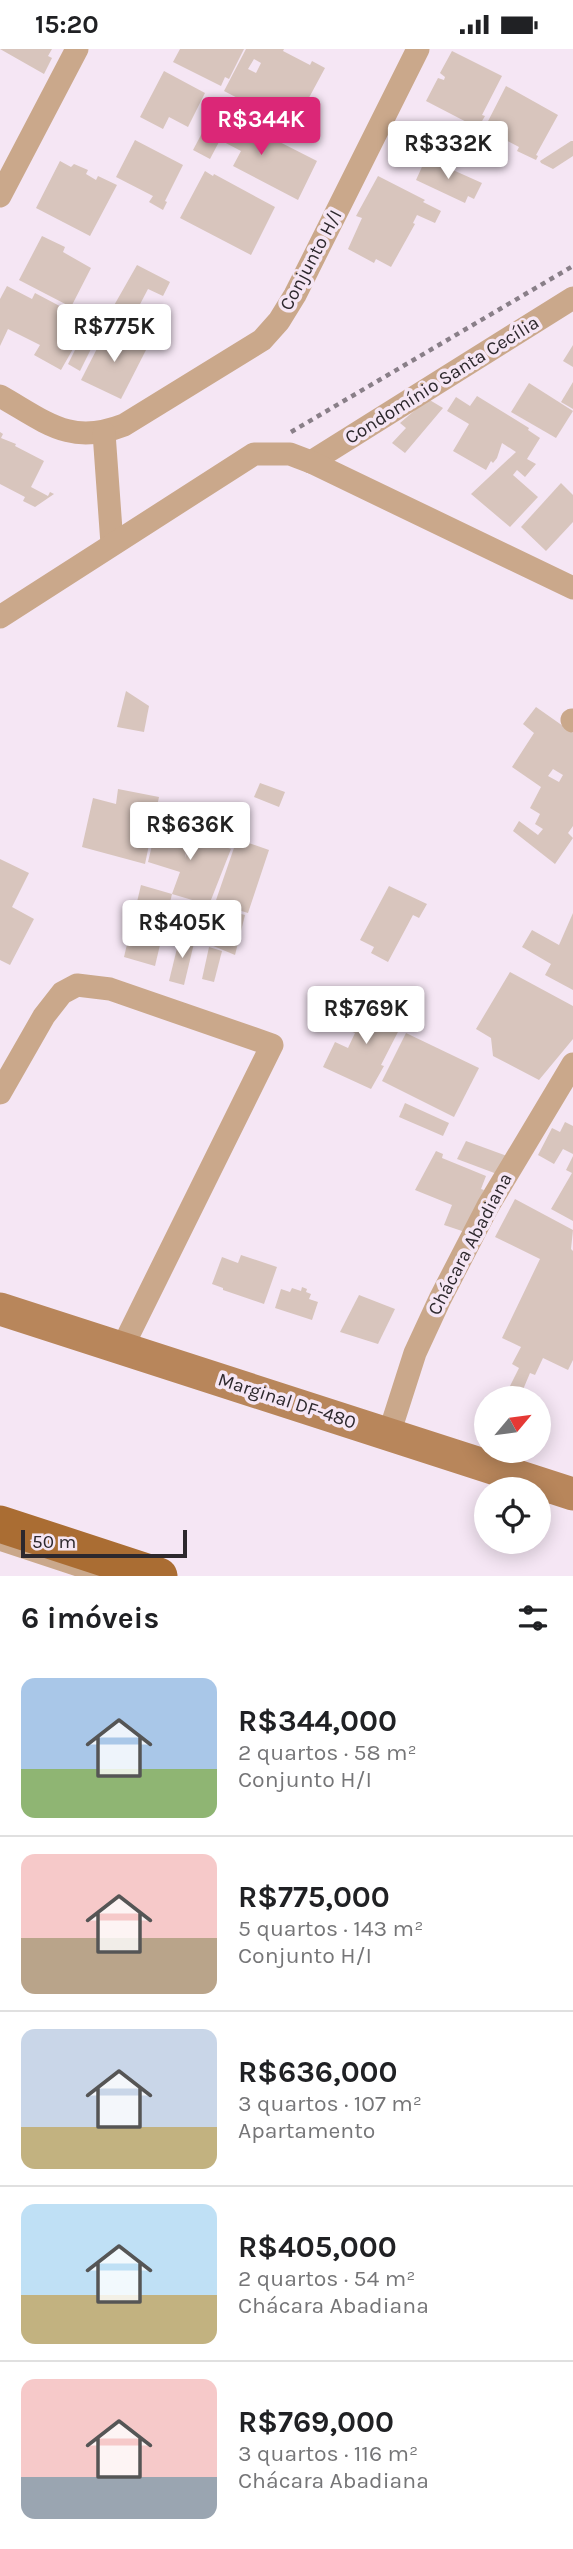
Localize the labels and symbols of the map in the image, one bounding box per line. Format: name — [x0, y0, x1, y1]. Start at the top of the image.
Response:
pin: R$344K — [204, 97, 318, 157]
pin: R$332K — [391, 121, 505, 181]
street label: Conjunto H/I — [275, 206, 347, 314]
pin: R$775K — [57, 305, 171, 364]
street label: Condomínio Santa Cecília — [341, 311, 543, 449]
pin: R$636K — [133, 803, 247, 862]
pin: R$405K — [125, 901, 239, 960]
pin: R$769K — [309, 986, 423, 1046]
street label: Chácara Abadiana — [423, 1169, 517, 1319]
street label: Marginal DF-480 — [215, 1368, 359, 1434]
north arrow — [474, 1386, 551, 1463]
scale bar — [21, 1527, 187, 1559]

